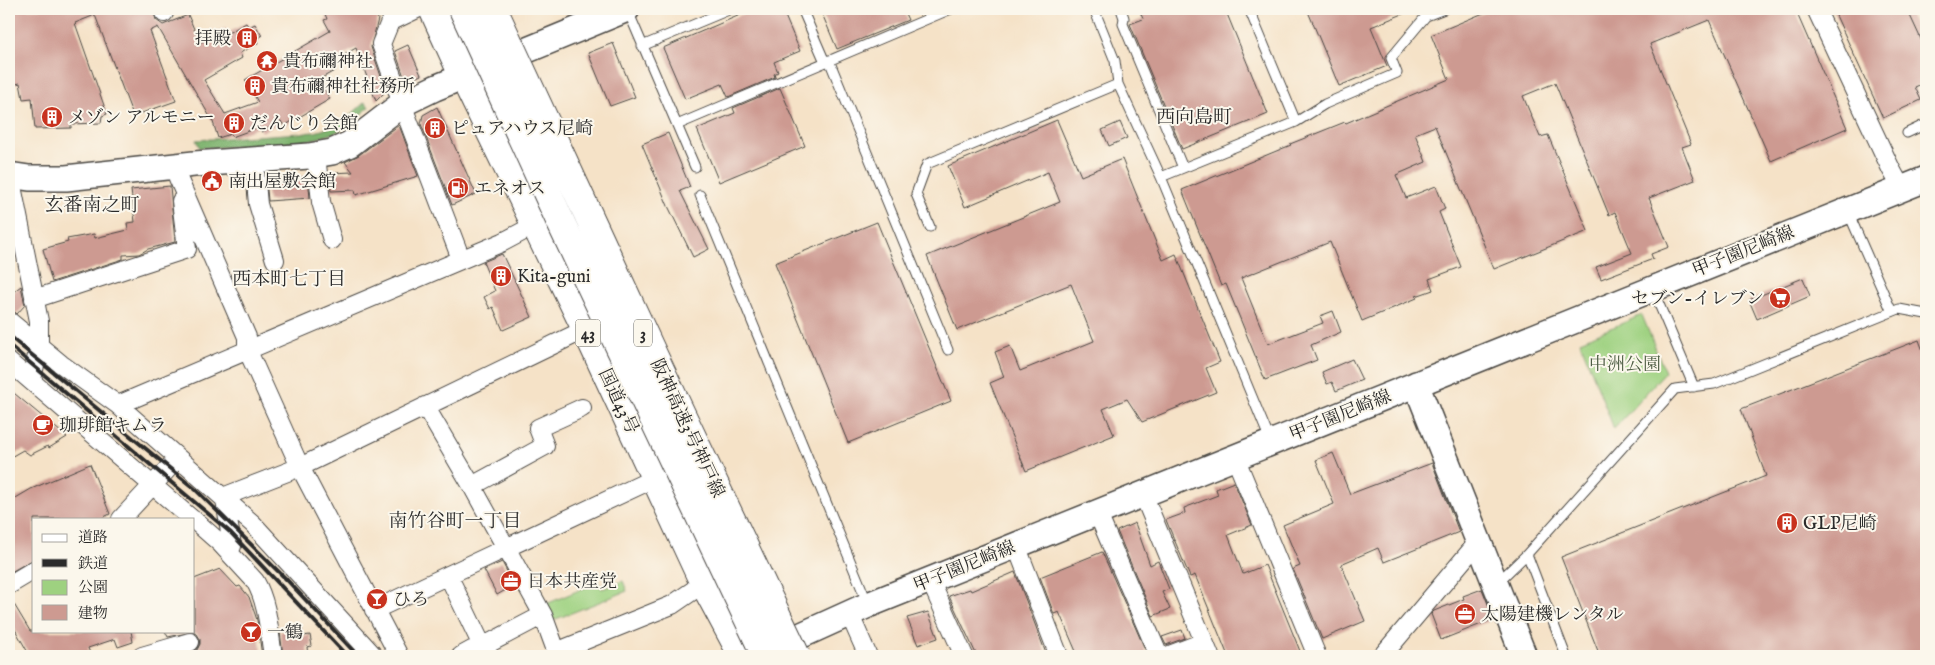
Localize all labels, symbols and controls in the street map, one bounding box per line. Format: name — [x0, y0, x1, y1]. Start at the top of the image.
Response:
building icon: 拝殿 — [235, 26, 259, 50]
place label: 拝殿 — [195, 28, 231, 51]
temple icon: 貴布禰神社 — [255, 49, 279, 73]
place label: 貴布禰神社 — [283, 51, 373, 74]
building icon: 貴布禰神社社務所 — [243, 74, 267, 98]
place label: 貴布禰神社社務所 — [271, 76, 415, 99]
building icon: メゾン アルモニー — [40, 105, 64, 129]
district label: 西向島町 — [1156, 106, 1232, 130]
place label: メゾン アルモニー — [68, 107, 215, 130]
building icon: だんじり会館 — [222, 111, 246, 135]
place label: だんじり会館 — [250, 113, 358, 136]
building icon: ピュアハウス尼崎 — [423, 116, 447, 140]
place label: ピュアハウス尼崎 — [451, 118, 593, 141]
public building icon: 南出屋敷会館 — [200, 169, 224, 193]
place label: 南出屋敷会館 — [228, 171, 336, 194]
fuel station icon: エネオス — [446, 176, 470, 200]
place label: エネオス — [474, 178, 546, 201]
district label: 玄番南之町 — [44, 194, 140, 218]
street label: 甲子園尼崎線 — [1689, 221, 1798, 283]
building icon: Kita-guni — [489, 264, 513, 288]
place label: Kita-guni — [517, 266, 591, 289]
district label: 西本町七丁目 — [232, 268, 346, 292]
supermarket icon: セブン-イレブン — [1768, 286, 1792, 310]
place label: セブン-イレブン — [1631, 288, 1764, 311]
road number: 43 — [576, 319, 600, 346]
road number: 3 — [634, 319, 652, 346]
park label: 中洲公園 — [1589, 354, 1661, 377]
street label: 阪神高速3号神戸線 — [644, 355, 729, 502]
street label: 国道43号 — [593, 365, 643, 438]
street label: 甲子園尼崎線 — [1286, 385, 1395, 447]
cafe icon: 珈琲館キムラ — [31, 413, 55, 437]
place label: 珈琲館キムラ — [59, 415, 167, 438]
district label: 南竹谷町一丁目 — [388, 510, 522, 534]
building icon: GLP尼崎 — [1775, 511, 1799, 535]
place label: GLP尼崎 — [1803, 513, 1877, 536]
legend — [32, 518, 195, 632]
text: 道路 — [78, 528, 108, 547]
street label: 甲子園尼崎線 — [910, 536, 1019, 598]
text: 鉄道 — [78, 554, 108, 573]
office icon: 日本共産党 — [499, 569, 523, 593]
place label: 日本共産党 — [527, 571, 617, 594]
text: 公園 — [78, 578, 108, 597]
bar icon: ひろ — [365, 587, 389, 611]
place label: ひろ — [393, 589, 429, 612]
office icon: 太陽建機レンタル — [1453, 602, 1477, 626]
text: 建物 — [78, 604, 108, 623]
place label: 太陽建機レンタル — [1481, 604, 1624, 627]
bar icon: 一鶴 — [239, 620, 263, 644]
place label: 一鶴 — [267, 622, 303, 645]

